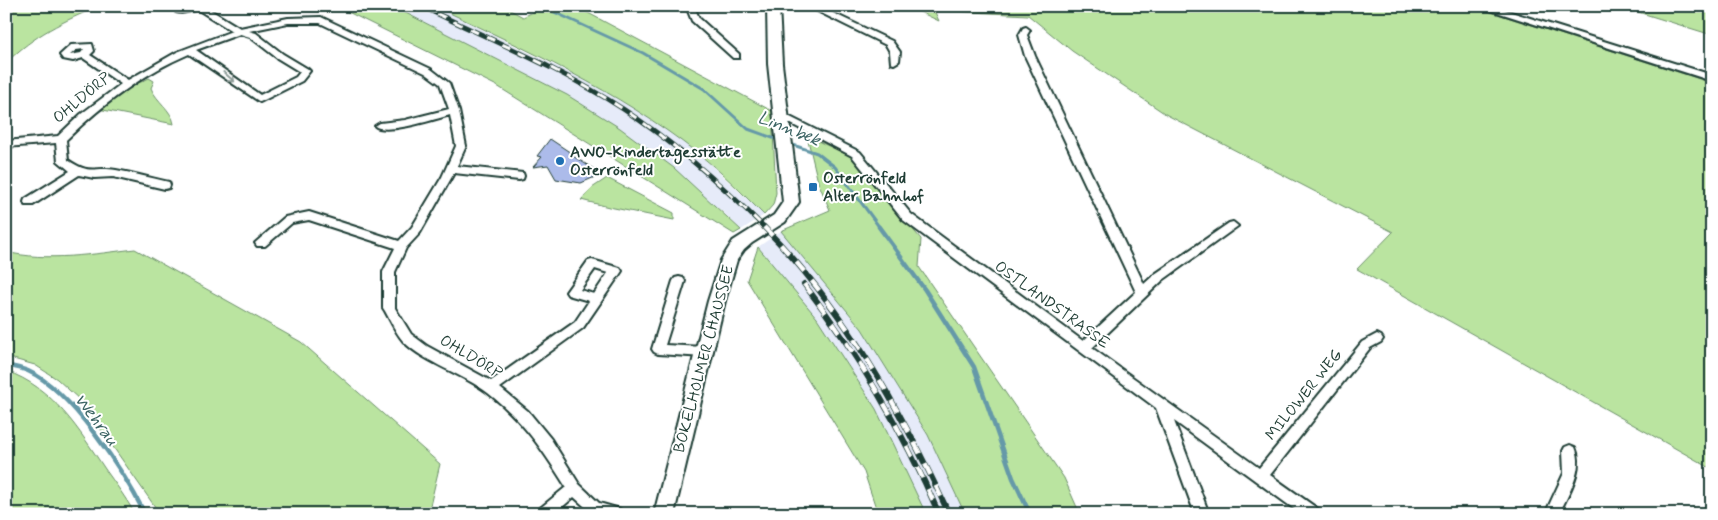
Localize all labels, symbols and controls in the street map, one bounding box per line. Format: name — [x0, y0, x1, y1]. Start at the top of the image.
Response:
street label: OHLDÖRP — [49, 68, 115, 128]
one-way arrow — [222, 72, 235, 83]
water label: Linnbek — [754, 106, 825, 153]
place label: AWO-Kindertagesstätte Osterrönfeld — [570, 142, 741, 181]
marker: AWO-Kindertagesstätte Osterrönfeld — [554, 155, 566, 167]
place label: Osterrönfeld Alter Bahnhof — [823, 168, 924, 207]
marker: Osterrönfeld Alter Bahnhof — [807, 181, 819, 193]
street label: OSTLANDSTRASSE — [990, 256, 1114, 354]
street label: BOKELHOLMER CHAUSSEE — [669, 263, 739, 455]
street label: OHLDÖRP — [436, 330, 506, 384]
street label: MILOWER WEG — [1261, 345, 1347, 445]
water label: Wehrau — [68, 389, 124, 451]

